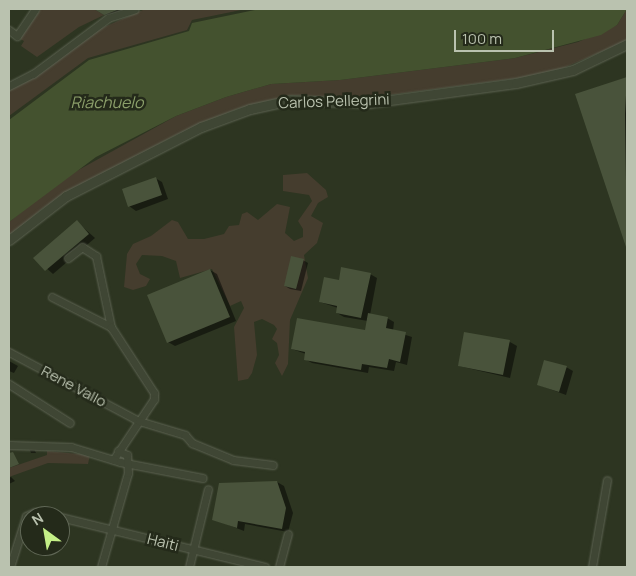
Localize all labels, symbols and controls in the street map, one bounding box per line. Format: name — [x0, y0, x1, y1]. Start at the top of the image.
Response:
scale bar — [456, 20, 556, 52]
text: 100 m — [462, 28, 502, 49]
street label: Carlos Pellegrini — [278, 90, 390, 112]
water label: Riachuelo — [70, 92, 144, 112]
street label: Rene Vallo — [38, 361, 110, 411]
north arrow — [20, 506, 70, 556]
text: N — [28, 508, 47, 529]
street label: Haiti — [145, 529, 181, 555]

